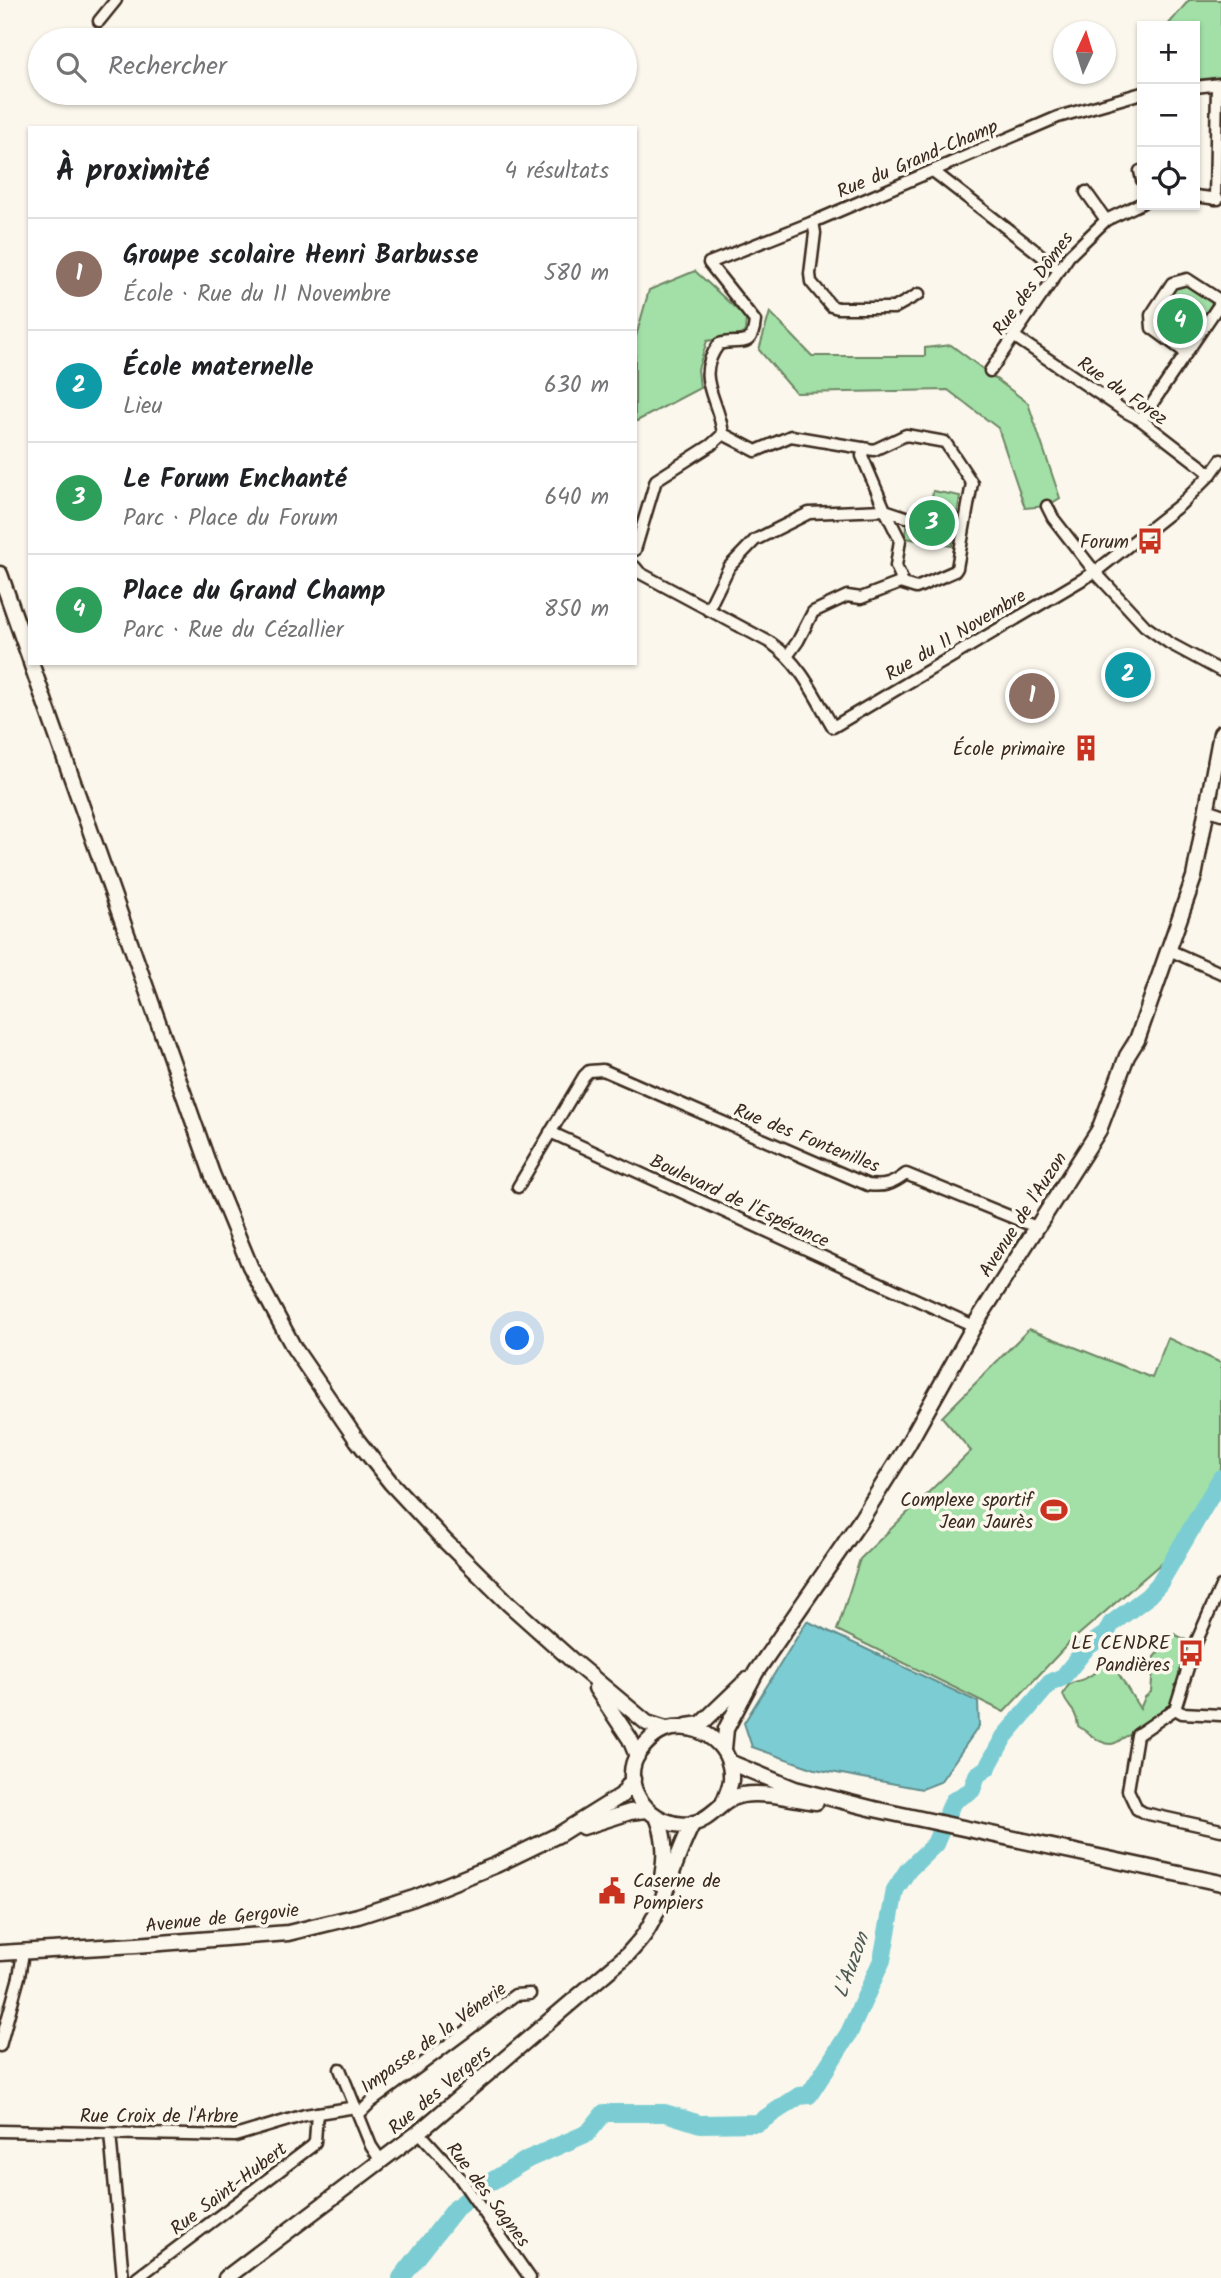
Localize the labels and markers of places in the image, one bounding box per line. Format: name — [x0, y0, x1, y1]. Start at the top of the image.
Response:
pin: 4 — [1157, 295, 1203, 347]
pin: 3 — [909, 497, 955, 549]
bus stop icon: Forum — [1135, 526, 1165, 556]
place label: Forum — [1080, 528, 1129, 558]
pin: 2 — [1105, 649, 1151, 701]
pin: 1 — [1009, 670, 1055, 722]
building icon: École primaire — [1071, 733, 1101, 763]
place label: École primaire — [953, 735, 1065, 765]
place label: Complexe sportif Jean Jaurès — [900, 1486, 1035, 1538]
sports icon: Complexe sportif Jean Jaurès — [1039, 1495, 1069, 1525]
place label: LE CENDRE Pandières — [1071, 1629, 1171, 1681]
bus stop icon: LE CENDRE Pandières — [1176, 1638, 1206, 1668]
place label: Caserne de Pompiers — [633, 1867, 721, 1919]
public building icon: Caserne de Pompiers — [597, 1876, 627, 1906]

